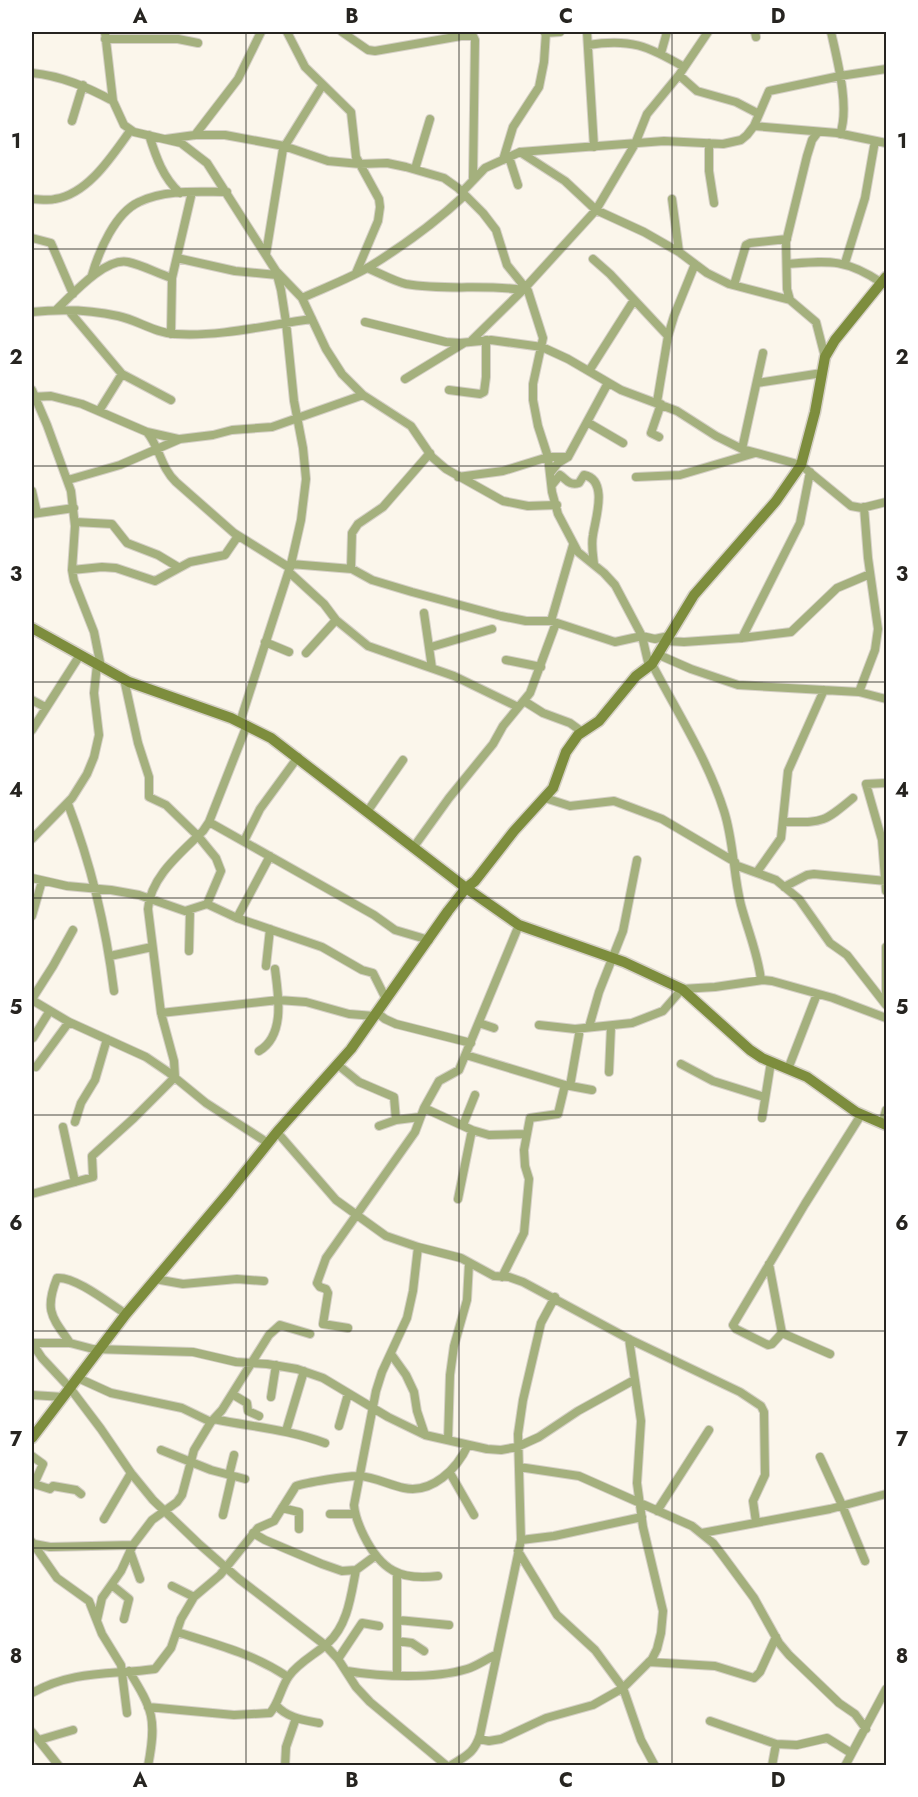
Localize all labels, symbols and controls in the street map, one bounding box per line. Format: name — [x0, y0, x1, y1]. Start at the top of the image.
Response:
text: A — [132, 2, 148, 31]
text: B — [345, 2, 359, 31]
text: C — [559, 2, 573, 31]
text: D — [771, 2, 785, 31]
text: 1 — [11, 127, 21, 156]
text: 1 — [897, 127, 907, 156]
text: 2 — [9, 343, 23, 372]
text: 2 — [895, 343, 909, 372]
text: 3 — [10, 560, 22, 589]
text: 3 — [896, 560, 908, 589]
text: 4 — [9, 776, 23, 805]
text: 4 — [895, 776, 909, 805]
text: 5 — [10, 993, 23, 1022]
text: 5 — [896, 993, 909, 1022]
text: 6 — [9, 1209, 23, 1238]
text: 6 — [895, 1209, 909, 1238]
text: 7 — [10, 1425, 23, 1454]
text: 7 — [896, 1425, 909, 1454]
text: 8 — [10, 1642, 22, 1671]
text: 8 — [896, 1642, 908, 1671]
text: A — [132, 1766, 148, 1795]
text: B — [345, 1766, 359, 1795]
text: C — [559, 1766, 573, 1795]
text: D — [771, 1766, 785, 1795]

